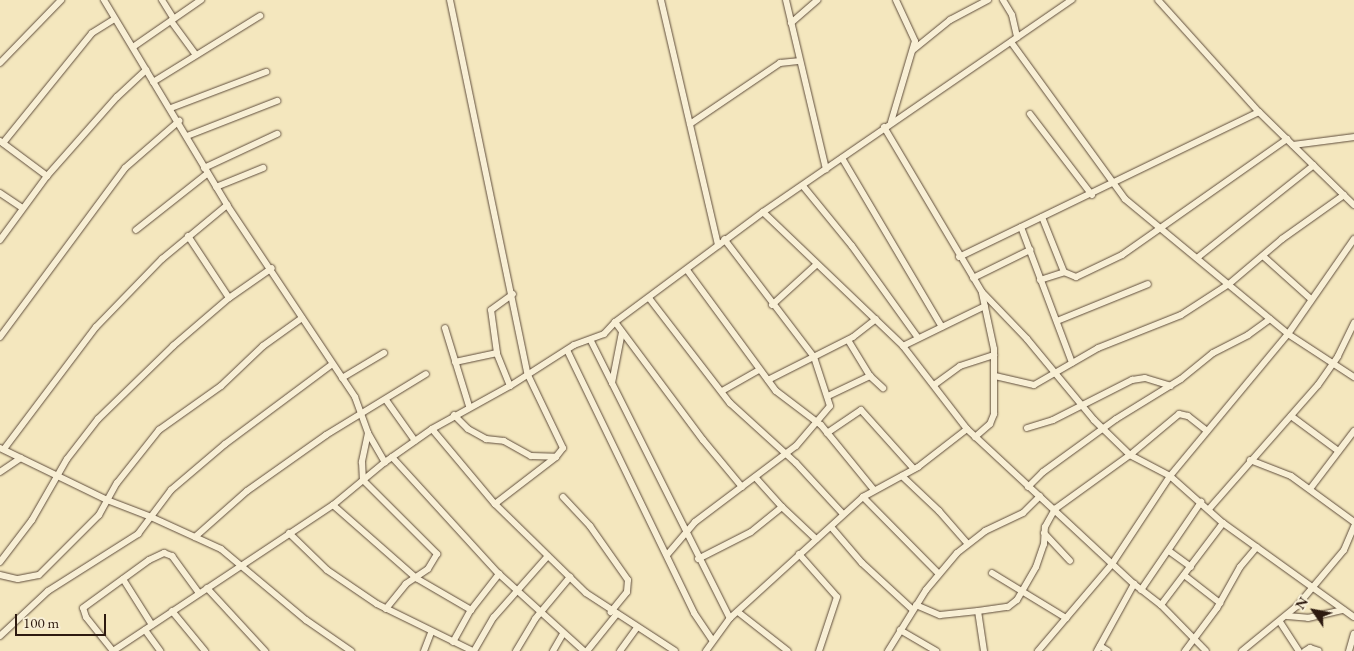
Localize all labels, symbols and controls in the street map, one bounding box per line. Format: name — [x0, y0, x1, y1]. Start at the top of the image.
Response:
north arrow — [1289, 586, 1339, 636]
text: N — [1291, 593, 1312, 612]
scale bar — [18, 604, 109, 636]
text: 100 m — [23, 613, 59, 632]

